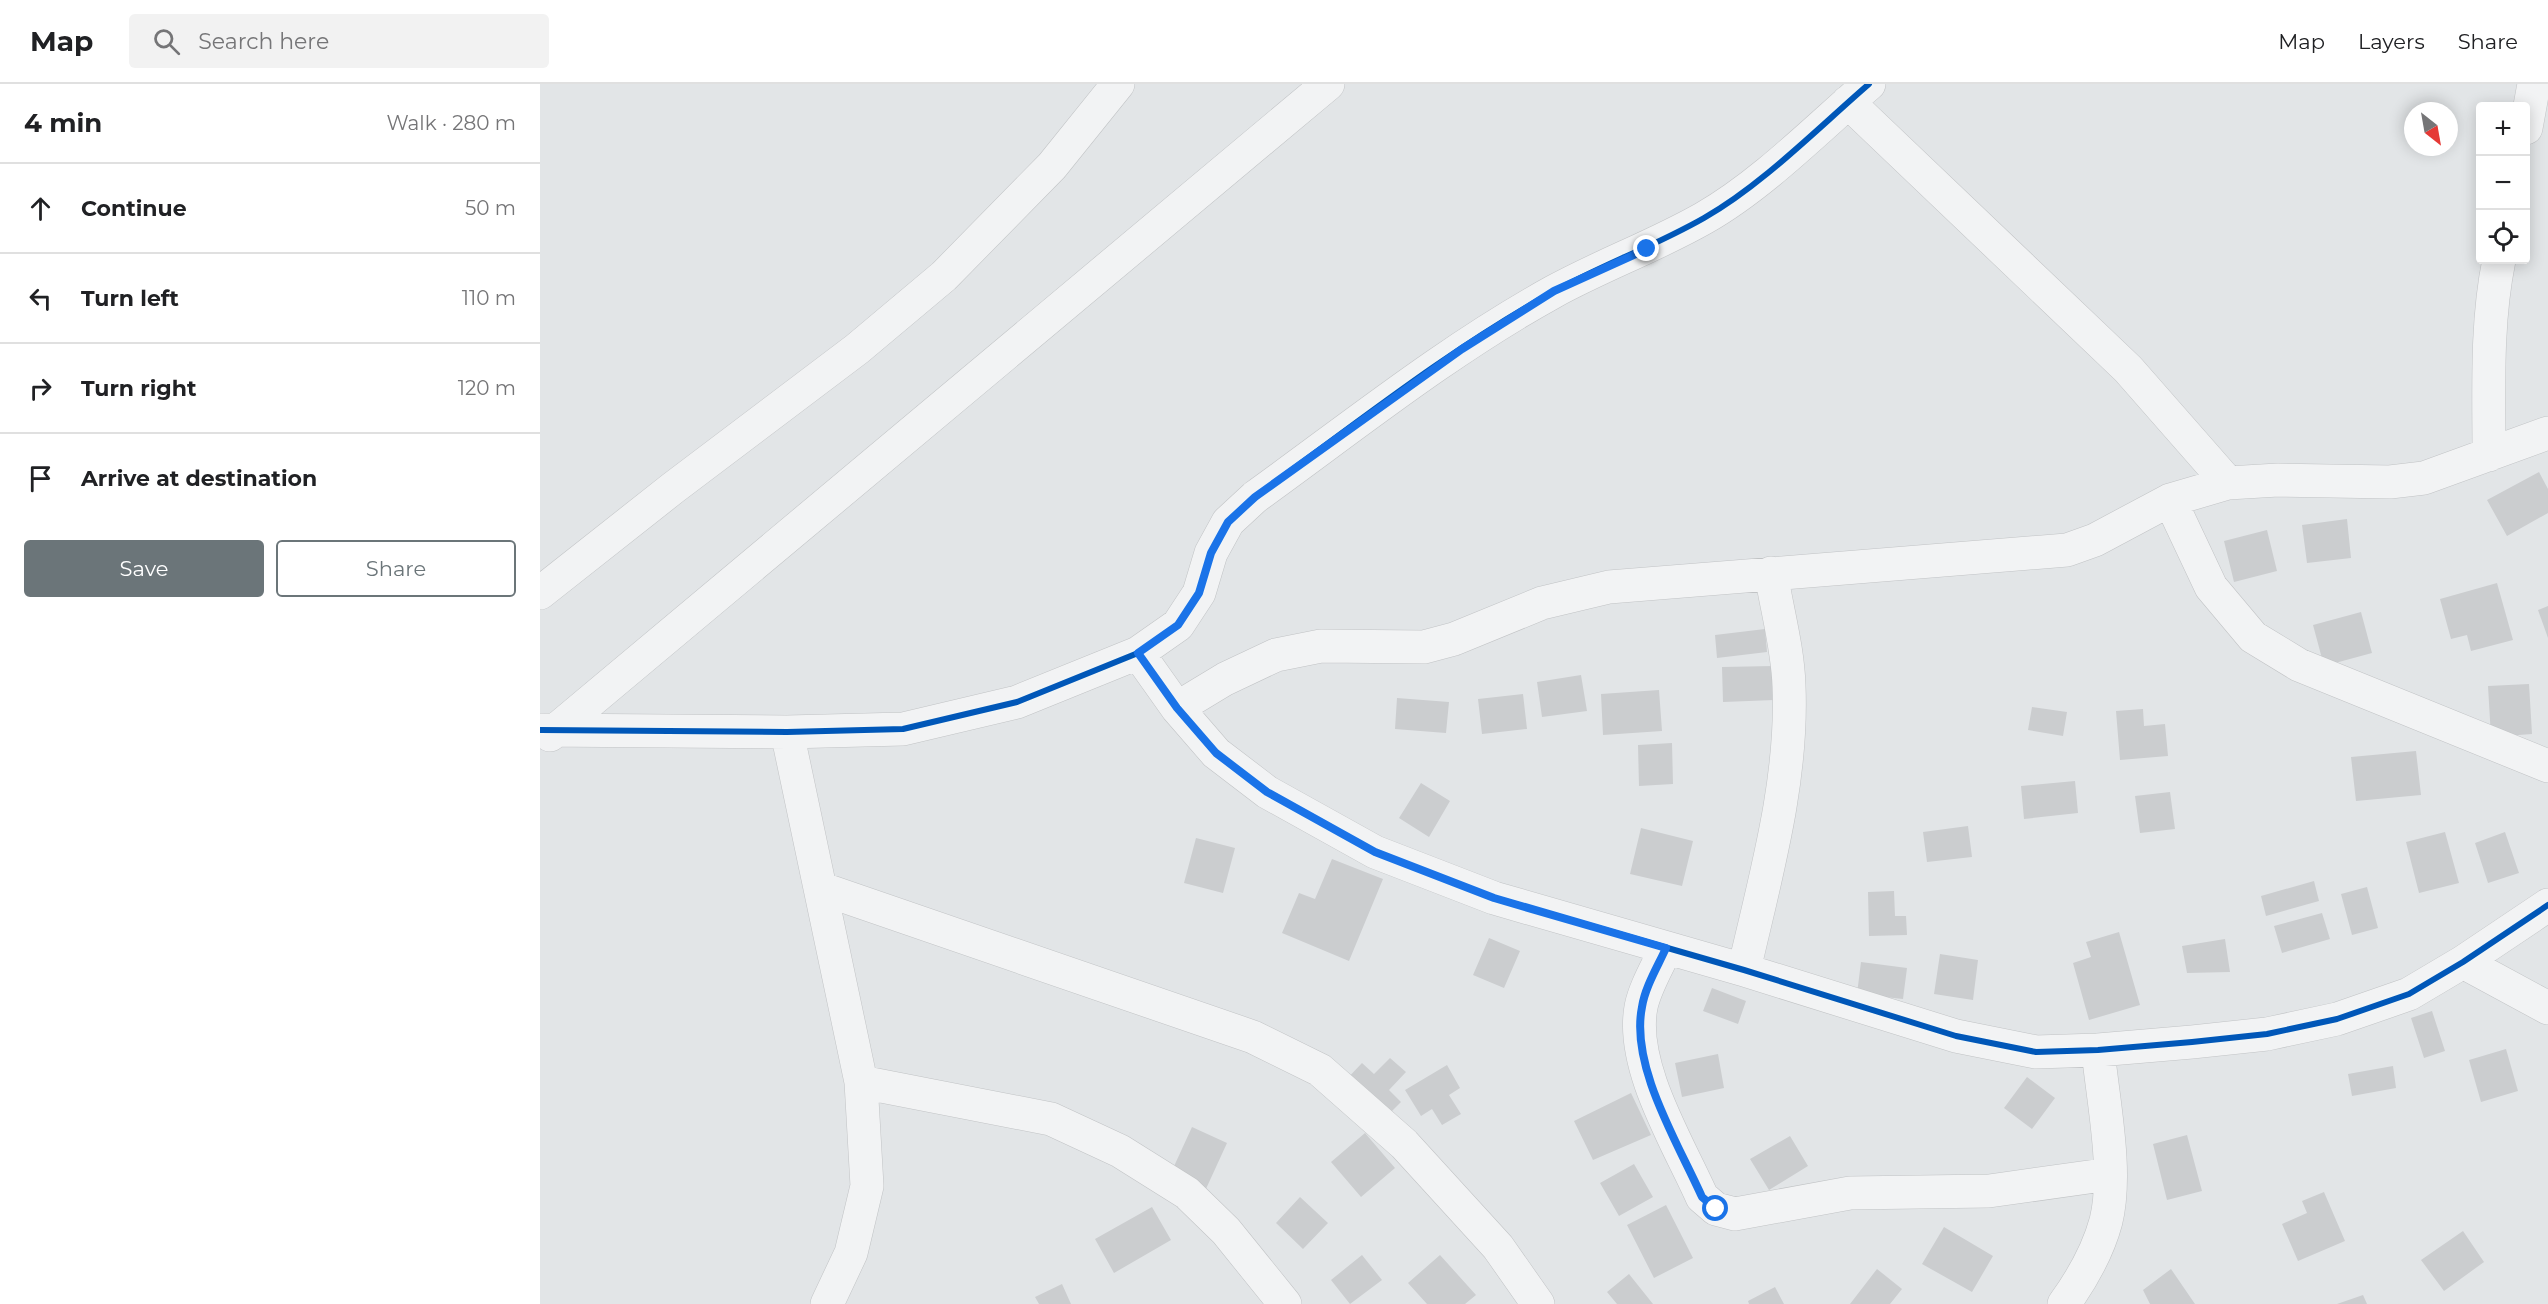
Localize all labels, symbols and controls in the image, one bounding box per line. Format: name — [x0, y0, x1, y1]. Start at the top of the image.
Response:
search box — [129, 14, 549, 68]
text: Map — [30, 24, 93, 58]
icon: search — [150, 25, 183, 58]
text: Search here — [198, 28, 329, 55]
text: Map — [2278, 29, 2325, 54]
text: Layers — [2358, 29, 2425, 54]
text: Share — [2458, 29, 2518, 54]
north arrow — [2404, 102, 2458, 156]
map controls — [2476, 102, 2530, 264]
button: + — [2476, 102, 2530, 156]
text: 4 min — [24, 107, 102, 139]
text: Walk · 280 m — [386, 111, 516, 135]
button: − — [2476, 156, 2530, 210]
icon: ahead — [24, 192, 57, 225]
text: Continue — [81, 195, 187, 222]
text: 50 m — [465, 196, 516, 220]
button: locate — [2476, 210, 2530, 264]
route end — [1633, 235, 1659, 261]
icon: left — [24, 282, 57, 315]
text: Turn left — [81, 285, 179, 312]
text: 110 m — [462, 286, 516, 310]
icon: right — [24, 372, 57, 405]
text: Turn right — [81, 375, 196, 402]
text: 120 m — [458, 376, 516, 400]
icon: arrive — [24, 462, 57, 495]
text: Arrive at destination — [81, 465, 317, 492]
button: Save — [24, 540, 264, 597]
button: Share — [276, 540, 516, 597]
route start — [1702, 1195, 1728, 1221]

